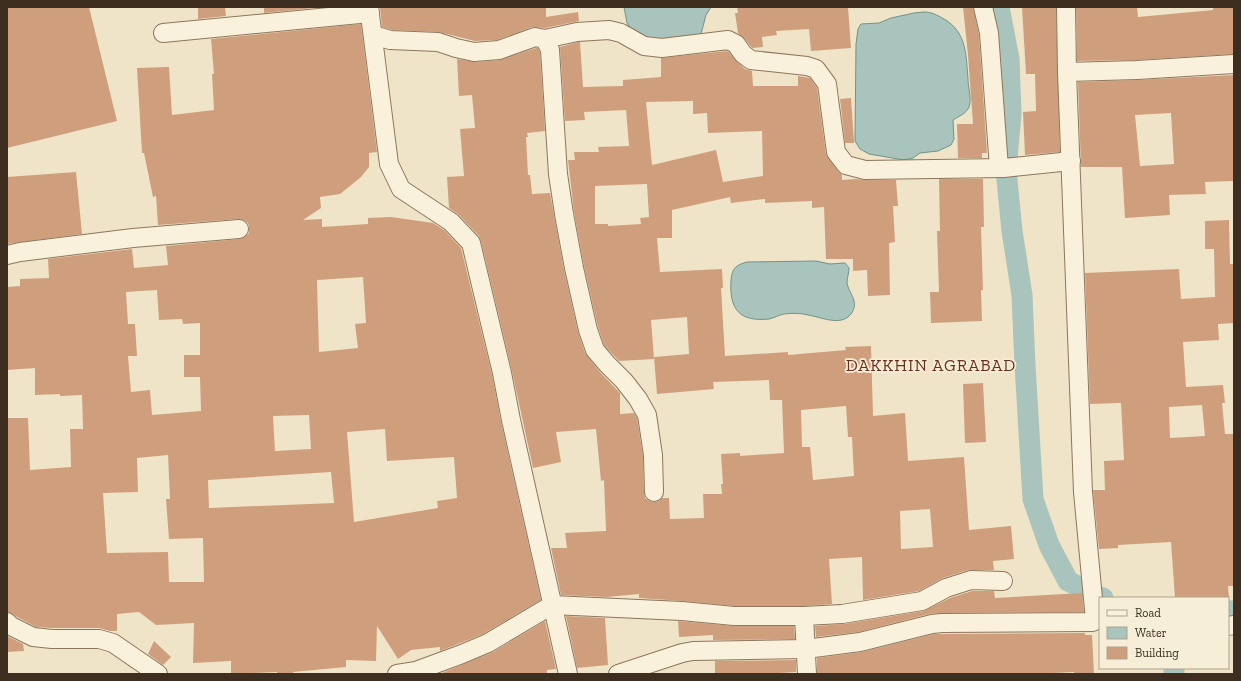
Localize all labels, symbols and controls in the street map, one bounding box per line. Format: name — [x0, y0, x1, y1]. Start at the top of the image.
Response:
district label: DAKKHIN AGRABAD — [846, 355, 1016, 375]
legend — [1099, 597, 1229, 669]
text: Road — [1135, 606, 1161, 620]
text: Water — [1135, 626, 1167, 640]
text: Building — [1135, 646, 1179, 660]

